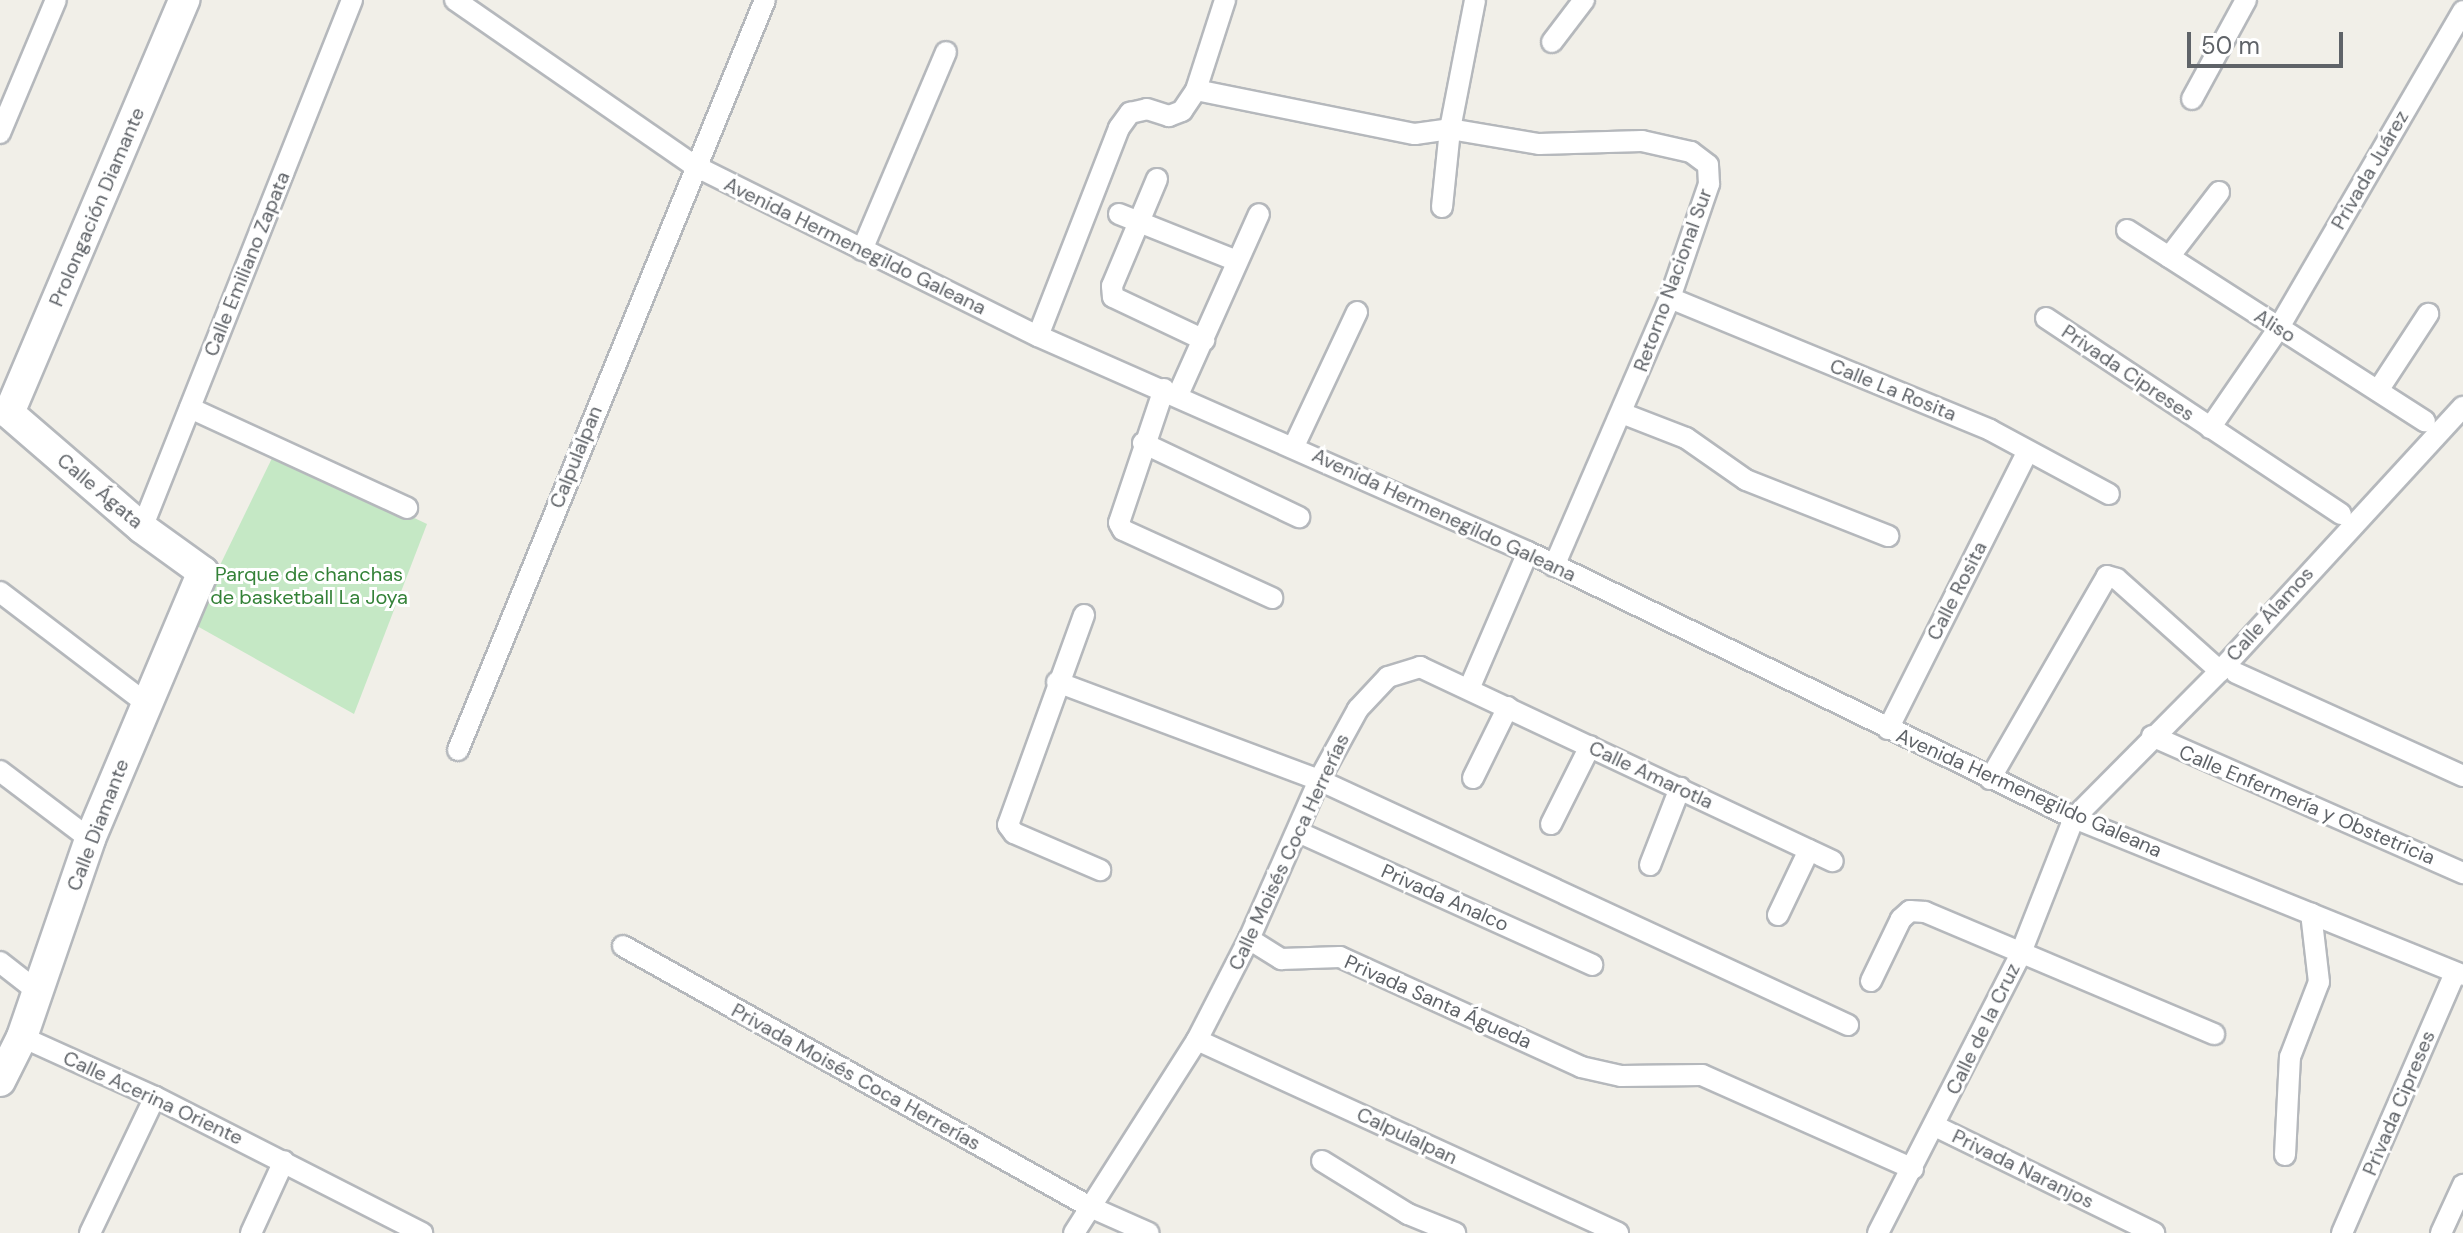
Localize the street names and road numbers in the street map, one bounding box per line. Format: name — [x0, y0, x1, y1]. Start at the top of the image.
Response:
street label: Prolongación Diamante — [44, 104, 150, 310]
street label: Privada Juárez — [2326, 106, 2414, 234]
street label: Calle Emiliano Zapata — [199, 168, 295, 360]
street label: Avenida Hermenegildo Galeana — [720, 172, 990, 320]
street label: Retorno Nacional Sur — [1629, 185, 1717, 375]
street label: Aliso — [2250, 304, 2300, 348]
street label: Privada Cipreses — [2057, 320, 2199, 426]
street label: Calle La Rosita — [1826, 354, 1960, 426]
street label: Calpulalpan — [545, 402, 607, 512]
street label: Avenida Hermenegildo Galeana — [1308, 443, 1580, 587]
street label: Calle Ágata — [52, 448, 148, 534]
street label: Calle Rosita — [1922, 538, 1992, 644]
street label: Calle Álamos — [2221, 562, 2319, 666]
street label: Avenida Hermenegildo Galeana — [1892, 723, 2166, 863]
street label: Calle Moisés Coca Herrerías — [1224, 730, 1354, 974]
street label: Calle Amarotla — [1585, 736, 1717, 814]
street label: Calle Enfermería y Obstetricia — [2175, 740, 2439, 870]
street label: Calle Diamante — [62, 756, 134, 894]
street label: Privada Analco — [1378, 859, 1512, 937]
street label: Privada Santa Águeda — [1341, 950, 1535, 1054]
street label: Calle de la Cruz — [1941, 959, 2025, 1099]
street label: Privada Moisés Coca Herrerías — [727, 998, 985, 1156]
street label: Privada Cipreses — [2358, 1027, 2440, 1179]
street label: Calle Acerina Oriente — [59, 1046, 247, 1150]
street label: Calpulalpan — [1353, 1102, 1461, 1170]
street label: Privada Naranjos — [1948, 1124, 2098, 1214]

